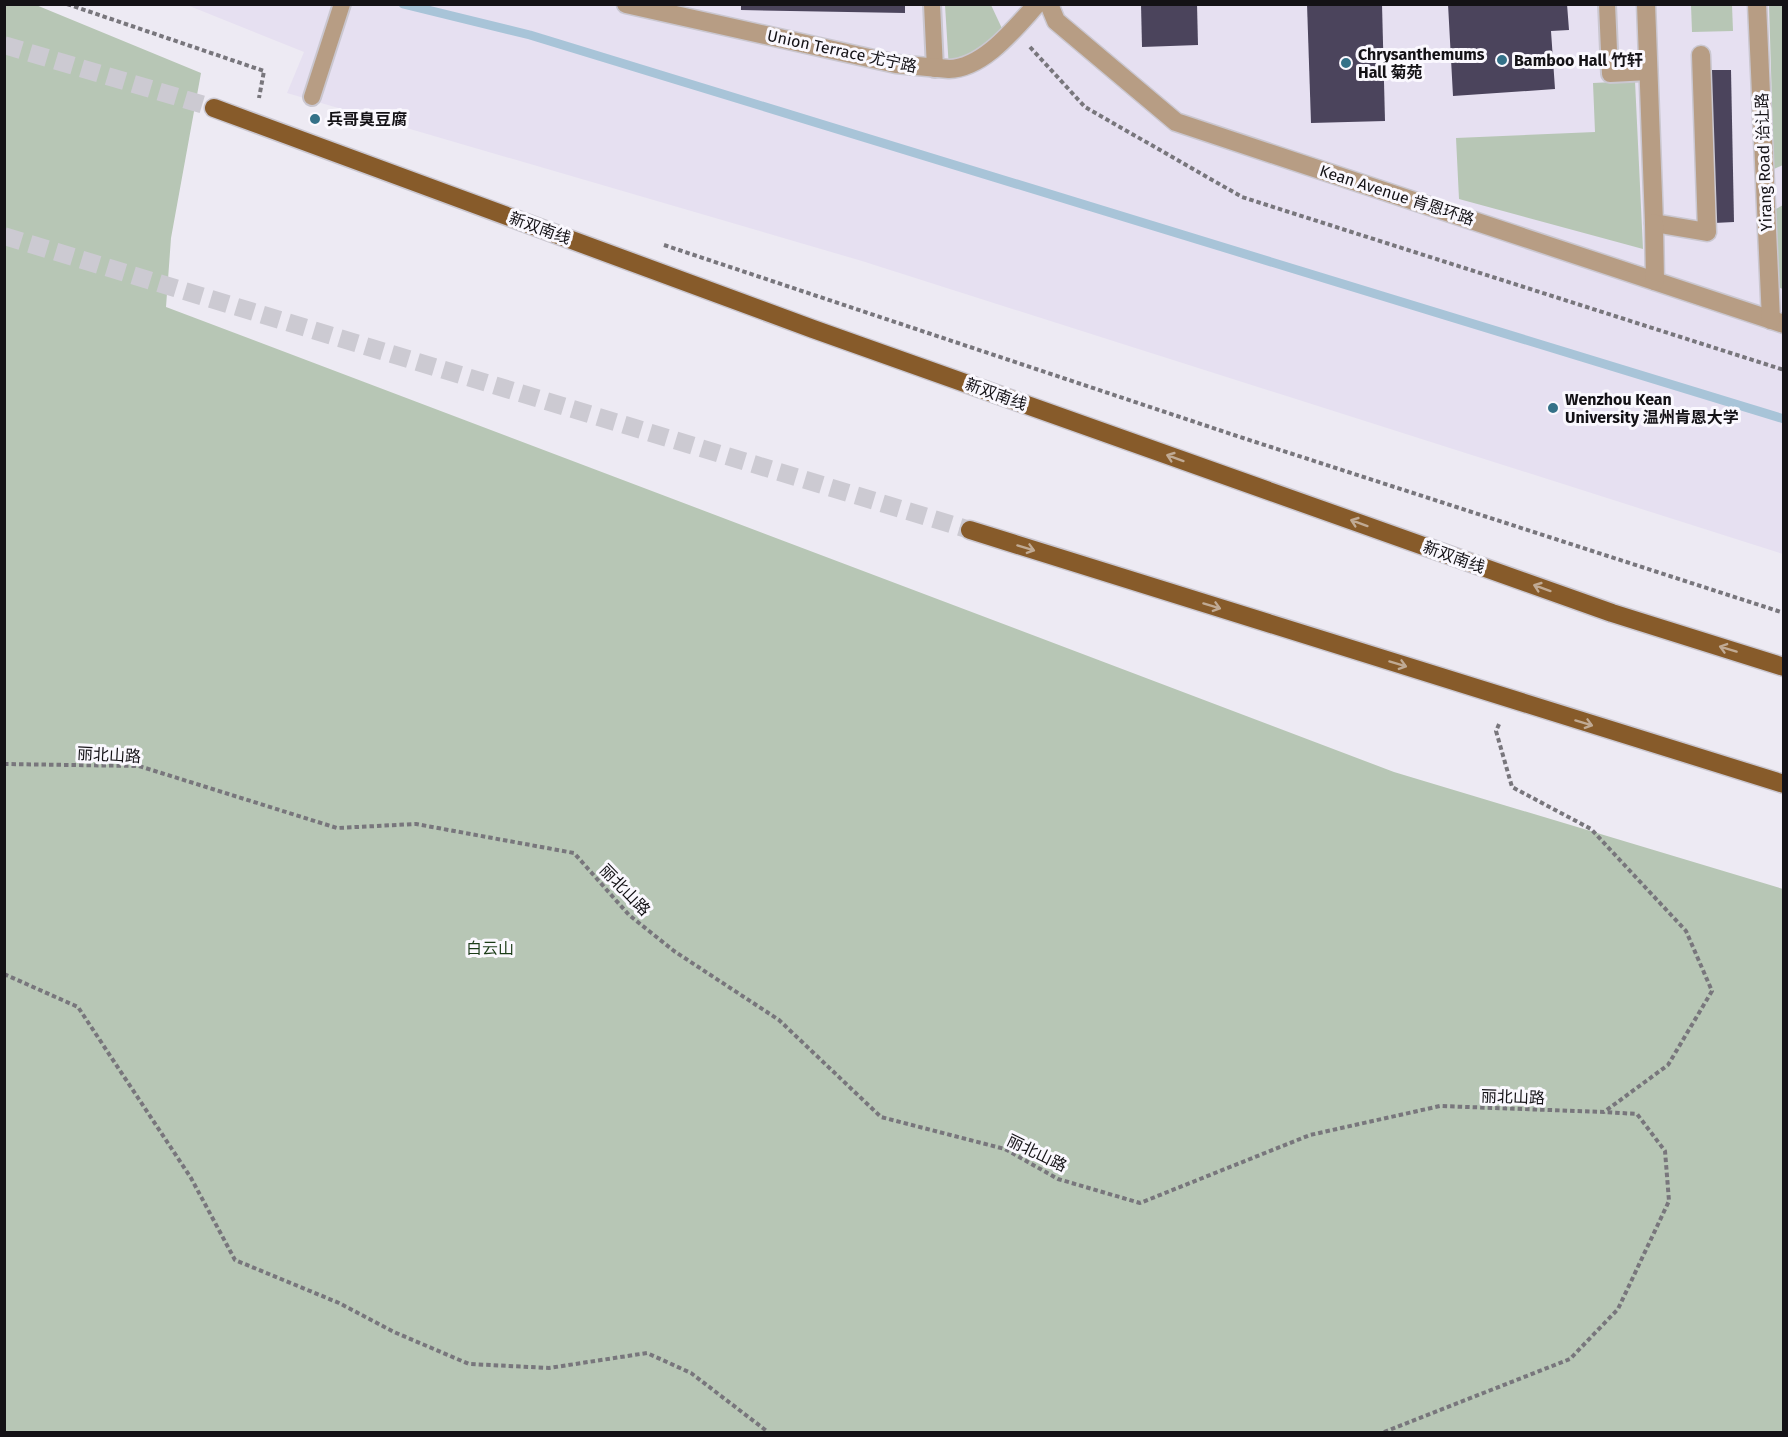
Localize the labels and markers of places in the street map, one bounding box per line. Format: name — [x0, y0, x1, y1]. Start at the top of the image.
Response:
place label: Chrysanthemums Hall 菊苑 — [1358, 45, 1485, 82]
place label: Bamboo Hall 竹轩 — [1514, 51, 1643, 70]
marker: Bamboo Hall 竹轩 — [1495, 53, 1509, 67]
marker: Chrysanthemums Hall 菊苑 — [1339, 56, 1353, 70]
place label: 兵哥臭豆腐 — [327, 110, 407, 129]
marker: 兵哥臭豆腐 — [308, 112, 322, 126]
place label: Wenzhou Kean University 温州肯恩大学 — [1565, 390, 1739, 427]
marker: Wenzhou Kean University 温州肯恩大学 — [1546, 401, 1560, 415]

